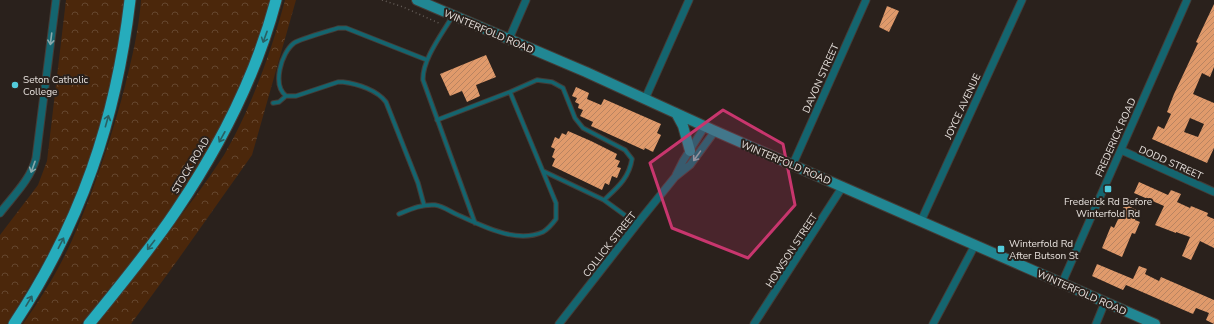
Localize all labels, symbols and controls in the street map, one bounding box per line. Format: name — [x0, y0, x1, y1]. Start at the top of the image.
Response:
street label: WINTERFOLD ROAD — [441, 7, 536, 57]
one-way arrow — [260, 31, 268, 43]
one-way arrow — [47, 32, 55, 45]
street label: DAVON STREET — [799, 41, 842, 115]
street label: JOYCE AVENUE — [941, 71, 984, 143]
place label: Seton Catholic College — [23, 73, 89, 99]
marker: Seton Catholic College — [10, 80, 20, 90]
street label: FREDERICK ROAD — [1092, 96, 1140, 179]
one-way arrow — [104, 115, 112, 128]
one-way arrow — [217, 130, 225, 142]
street label: STOCK ROAD — [168, 135, 213, 196]
street label: WINTERFOLD ROAD — [738, 138, 833, 188]
street label: DODD STREET — [1136, 143, 1205, 183]
one-way arrow — [693, 150, 701, 161]
one-way arrow — [28, 161, 36, 173]
marker: Frederick Rd Before Winterfold Rd — [1103, 184, 1113, 194]
place label: Frederick Rd Before Winterfold Rd — [1064, 195, 1152, 221]
street label: COLLICK STREET — [580, 209, 640, 280]
street label: HOWSON STREET — [763, 211, 821, 290]
one-way arrow — [58, 237, 65, 249]
place label: Winterfold Rd After Butson St — [1009, 237, 1079, 263]
one-way arrow — [146, 240, 155, 251]
marker: Winterfold Rd After Butson St — [996, 244, 1006, 254]
street label: WINTERFOLD ROAD — [1035, 267, 1129, 319]
one-way arrow — [25, 296, 33, 307]

